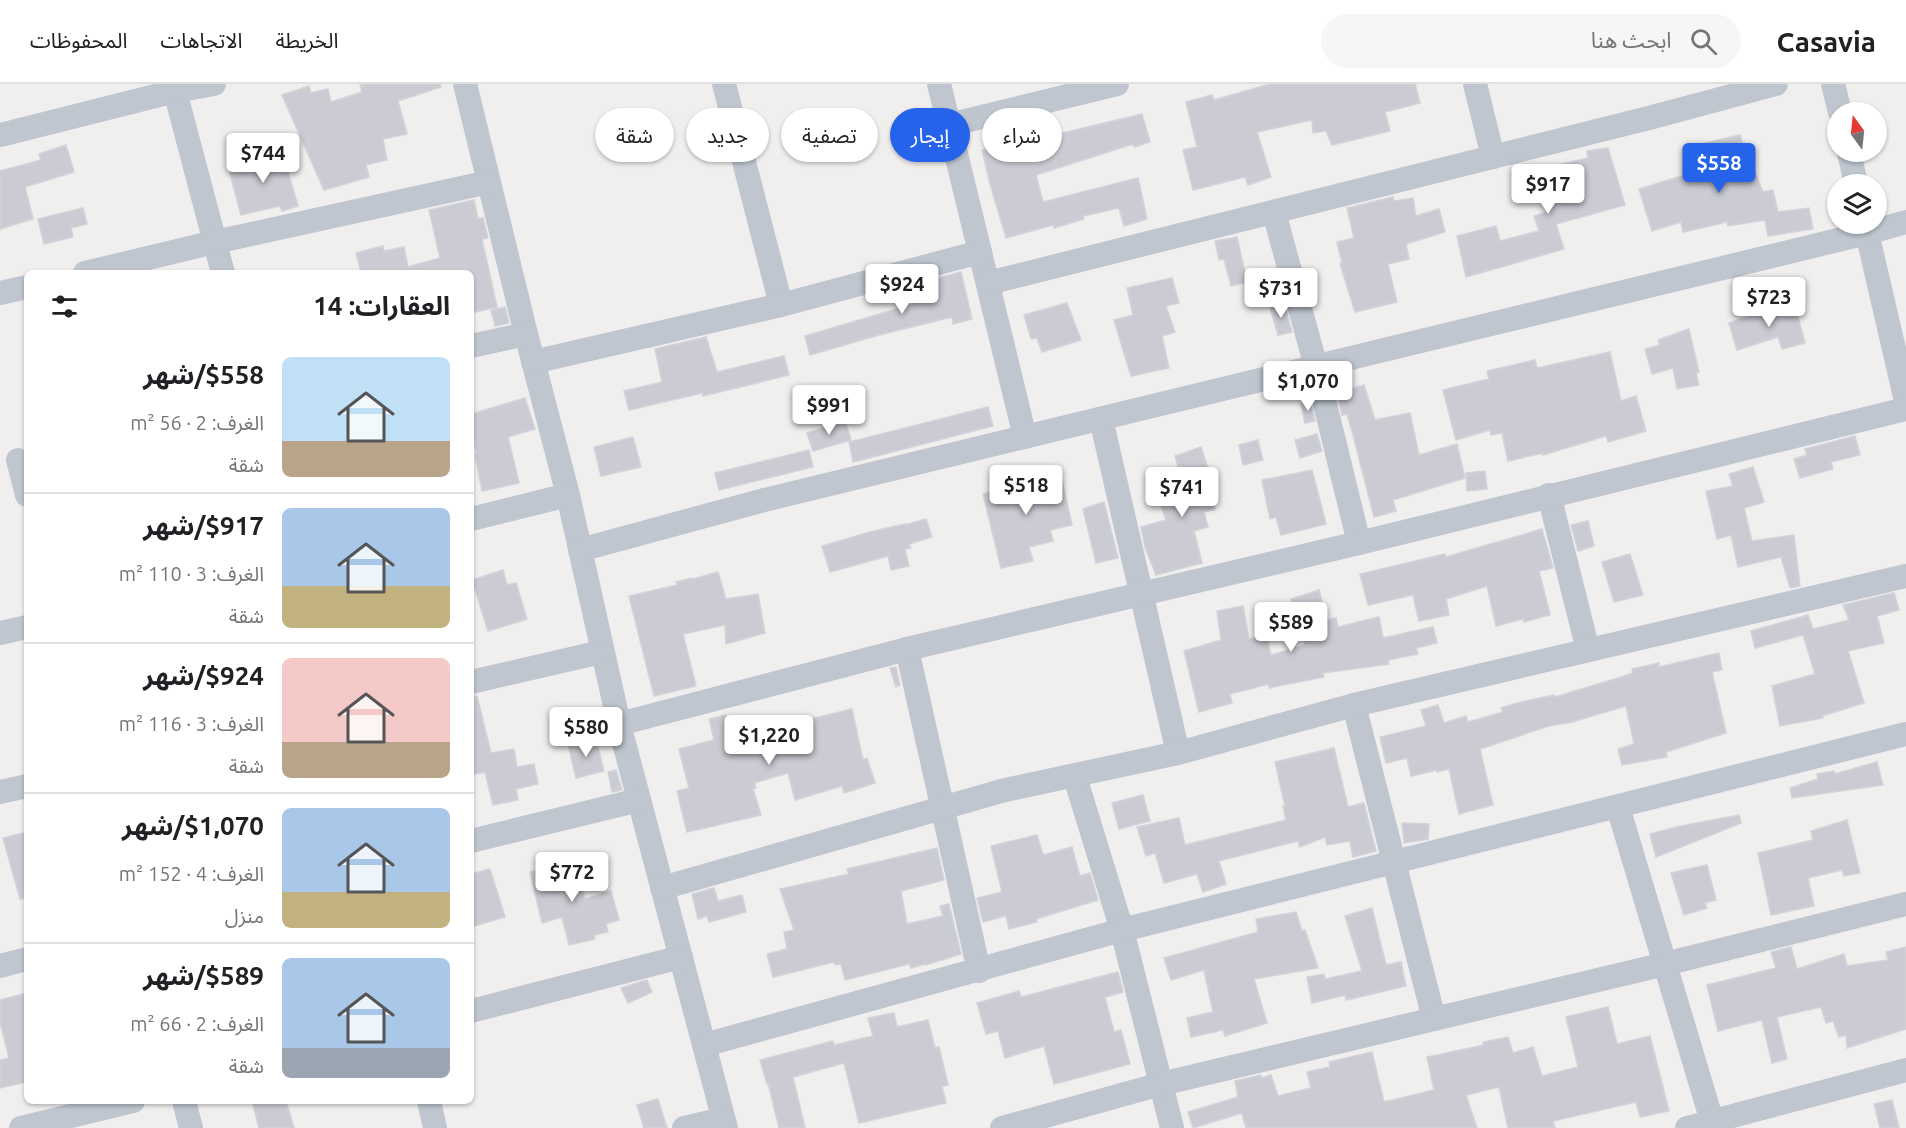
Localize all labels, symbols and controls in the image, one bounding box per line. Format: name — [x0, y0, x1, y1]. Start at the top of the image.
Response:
search box — [1321, 14, 1741, 68]
icon: search — [1687, 25, 1720, 58]
text: Casavia — [1777, 26, 1876, 57]
text: ابحث هنا — [1591, 27, 1672, 52]
text: المحفوظات — [30, 28, 127, 52]
text: الاتجاهات — [160, 28, 242, 52]
text: الخريطة — [275, 28, 338, 52]
north arrow — [1827, 102, 1887, 162]
map controls — [1827, 102, 1887, 234]
chip: شقة — [595, 108, 674, 162]
chip: جديد — [686, 108, 769, 162]
chip: تصفية — [781, 108, 878, 162]
chip: إيجار — [890, 108, 970, 162]
chip: شراء — [982, 108, 1062, 162]
pin: $744 — [227, 133, 299, 184]
text: $744 — [240, 141, 286, 164]
pin: $558 — [1683, 143, 1755, 194]
text: $558 — [1696, 151, 1742, 174]
pin: $917 — [1512, 164, 1584, 215]
text: $917 — [1525, 172, 1571, 195]
button: layers — [1827, 174, 1887, 234]
pin: $924 — [866, 264, 938, 315]
pin: $731 — [1245, 268, 1317, 319]
text: $924 — [879, 272, 925, 295]
text: $731 — [1258, 276, 1304, 299]
pin: $723 — [1733, 277, 1805, 328]
text: $723 — [1746, 285, 1792, 308]
icon: filters — [48, 290, 81, 323]
text: العقارات: 14 — [313, 291, 450, 320]
text: $558/شهر — [143, 360, 264, 389]
pin: $1,070 — [1259, 361, 1357, 412]
text: $1,070 — [1277, 369, 1339, 392]
icon: home — [330, 381, 402, 453]
pin: $991 — [793, 385, 865, 436]
text: $991 — [806, 393, 852, 416]
text: الغرف: 2 · 56 m² — [130, 411, 264, 434]
text: شقة — [229, 453, 264, 476]
pin: $518 — [990, 465, 1062, 516]
pin: $741 — [1146, 467, 1218, 518]
text: $518 — [1003, 473, 1049, 496]
text: $741 — [1159, 475, 1205, 498]
text: $917/شهر — [143, 511, 264, 540]
icon: home — [330, 532, 402, 604]
text: الغرف: 3 · 110 m² — [119, 562, 264, 585]
pin: $589 — [1255, 602, 1327, 653]
text: شقة — [229, 604, 264, 627]
text: $589 — [1268, 610, 1314, 633]
text: $924/شهر — [143, 661, 264, 690]
icon: home — [330, 682, 402, 754]
pin: $580 — [550, 707, 622, 758]
text: الغرف: 3 · 116 m² — [119, 712, 264, 735]
text: $580 — [563, 715, 609, 738]
pin: $1,220 — [720, 715, 818, 766]
text: $1,220 — [738, 723, 800, 746]
text: شقة — [229, 754, 264, 777]
text: $1,070/شهر — [122, 811, 264, 840]
icon: home — [330, 832, 402, 904]
pin: $772 — [536, 852, 608, 903]
text: $772 — [549, 860, 595, 883]
text: الغرف: 4 · 152 m² — [119, 862, 264, 885]
text: منزل — [225, 904, 264, 927]
text: $589/شهر — [143, 961, 264, 990]
icon: home — [330, 982, 402, 1054]
text: الغرف: 2 · 66 m² — [130, 1012, 264, 1035]
text: شقة — [229, 1054, 264, 1077]

